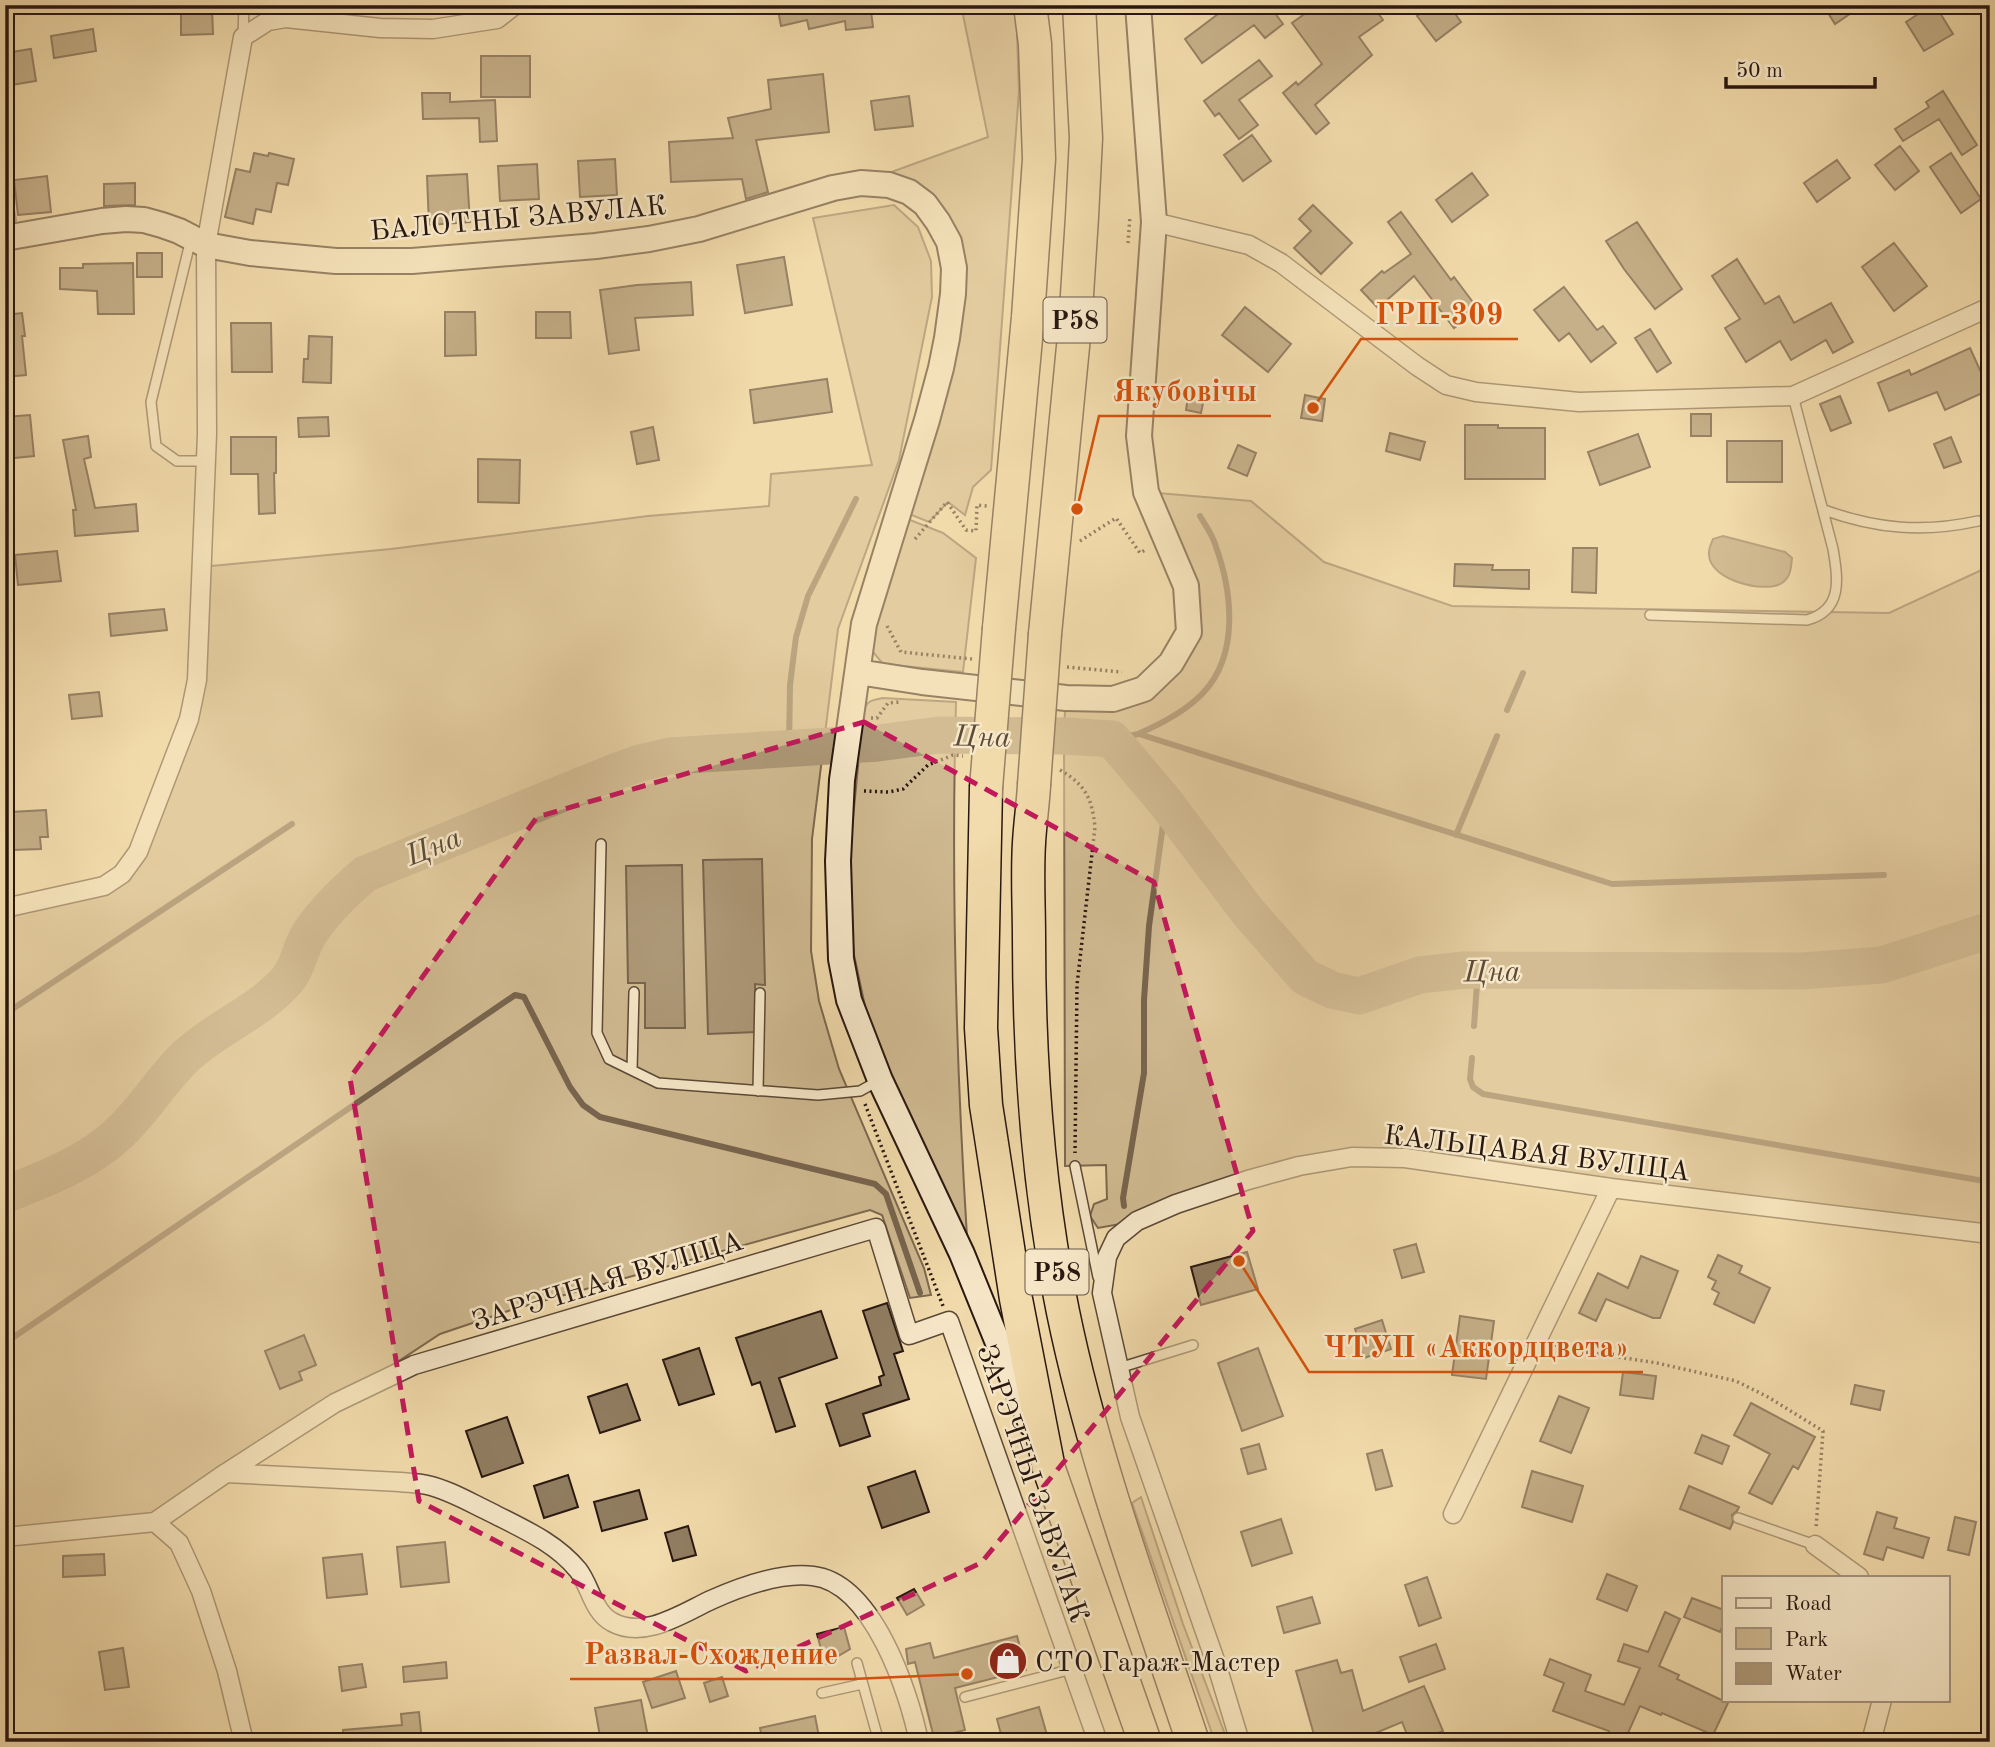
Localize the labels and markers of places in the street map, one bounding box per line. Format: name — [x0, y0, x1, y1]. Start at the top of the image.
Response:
callout: ГРП-309 — [1361, 288, 1518, 339]
callout: Якубовічы — [1099, 365, 1271, 416]
callout: ЧТУП «Аккордцвета» — [1309, 1321, 1643, 1372]
callout: Развал-Схождение — [570, 1628, 852, 1679]
shop icon: СТО Гараж-Мастер — [987, 1640, 1029, 1682]
place label: СТО Гараж-Мастер — [1035, 1650, 1281, 1678]

